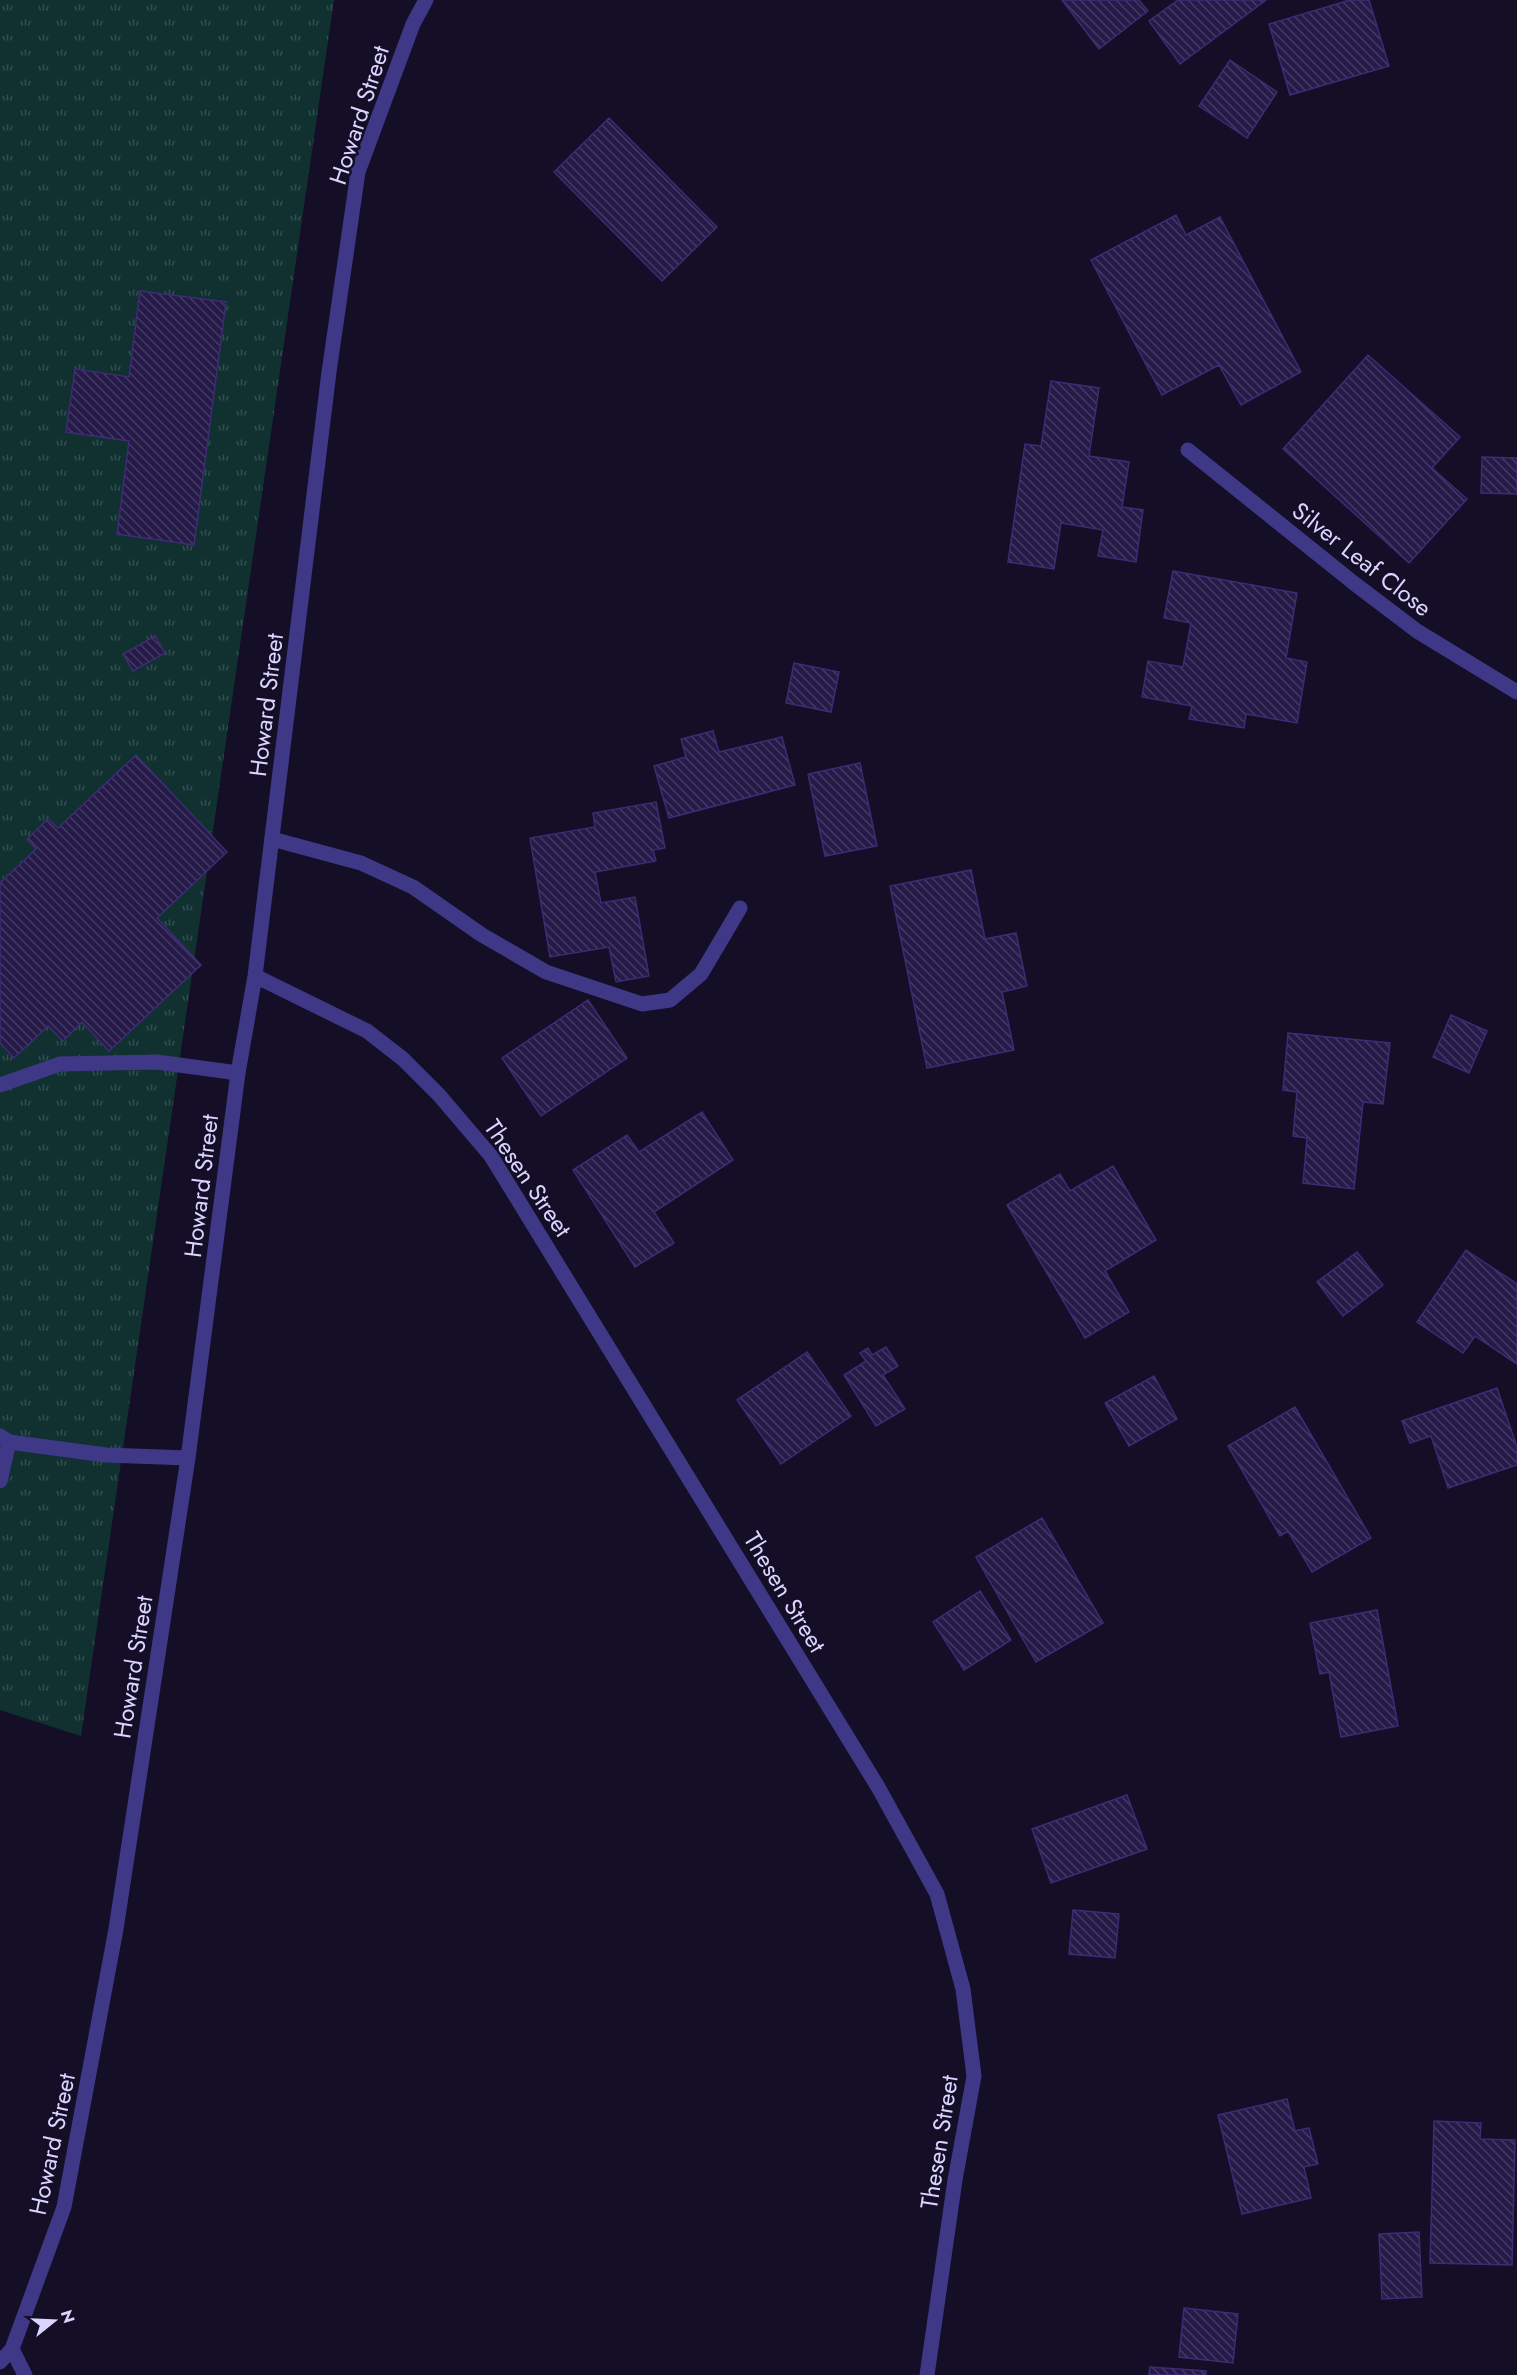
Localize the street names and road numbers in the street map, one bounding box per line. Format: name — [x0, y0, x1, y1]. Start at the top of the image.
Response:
street label: Howard Street — [320, 41, 398, 189]
street label: Silver Leaf Close — [1285, 493, 1439, 625]
street label: Howard Street — [240, 631, 292, 779]
street label: Howard Street — [175, 1112, 227, 1260]
street label: Thesen Street — [476, 1112, 580, 1244]
street label: Thesen Street — [735, 1525, 835, 1659]
street label: Howard Street — [104, 1593, 162, 1741]
street label: Howard Street — [20, 2070, 84, 2218]
street label: Thesen Street — [911, 2072, 967, 2212]

